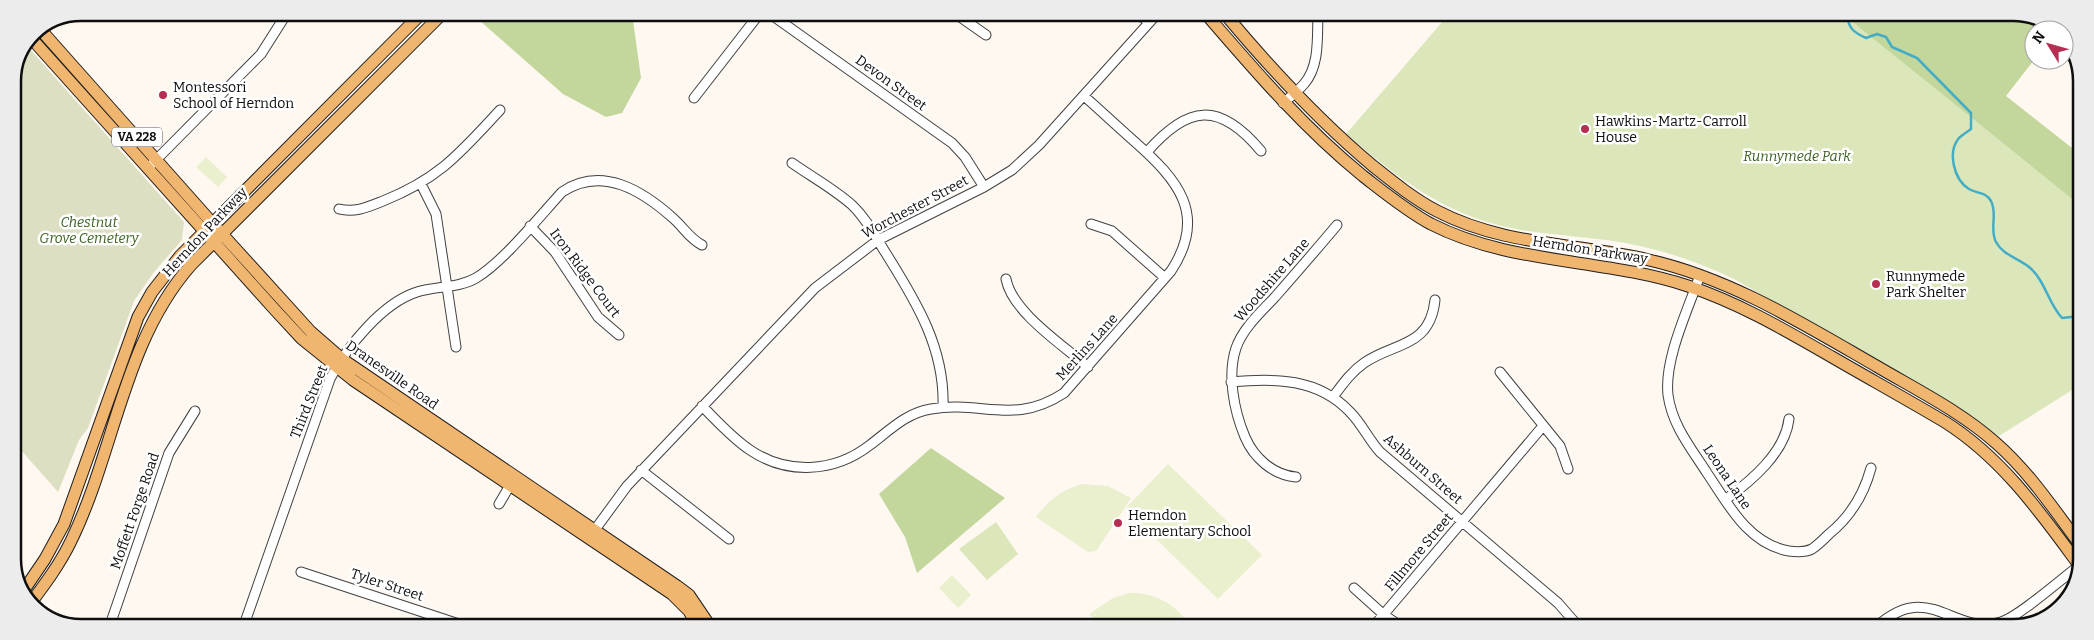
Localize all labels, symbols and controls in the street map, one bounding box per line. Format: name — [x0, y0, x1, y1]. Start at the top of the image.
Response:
north arrow — [2024, 20, 2074, 70]
text: N — [2029, 28, 2049, 47]
street label: Devon Street — [852, 52, 930, 114]
place label: Montessori School of Herndon — [173, 79, 294, 112]
marker: Montessori School of Herndon — [157, 89, 169, 101]
place label: Hawkins-Martz-Carroll House — [1595, 113, 1747, 146]
marker: Hawkins-Martz-Carroll House — [1579, 123, 1591, 135]
road number: VA 228 — [112, 128, 162, 146]
park label: Runnymede Park — [1743, 148, 1851, 165]
street label: Worchester Street — [859, 172, 971, 242]
street label: Herndon Parkway — [159, 183, 251, 280]
park label: Chestnut Grove Cemetery — [39, 214, 140, 247]
street label: Iron Ridge Court — [546, 225, 624, 321]
street label: Herndon Parkway — [1531, 233, 1649, 268]
street label: Woodshire Lane — [1231, 235, 1313, 325]
place label: Runnymede Park Shelter — [1886, 268, 1966, 301]
marker: Runnymede Park Shelter — [1870, 278, 1882, 290]
street label: Merlins Lane — [1053, 310, 1121, 384]
street label: Dranesville Road — [342, 337, 442, 413]
street label: Third Street — [287, 363, 331, 441]
street label: Ashburn Street — [1380, 430, 1466, 508]
street label: Leona Lane — [1699, 441, 1755, 513]
street label: Moffett Forge Road — [107, 450, 163, 572]
place label: Herndon Elementary School — [1128, 507, 1251, 540]
street label: Fillmore Street — [1381, 509, 1457, 595]
marker: Herndon Elementary School — [1112, 517, 1124, 529]
street label: Tyler Street — [348, 565, 426, 605]

